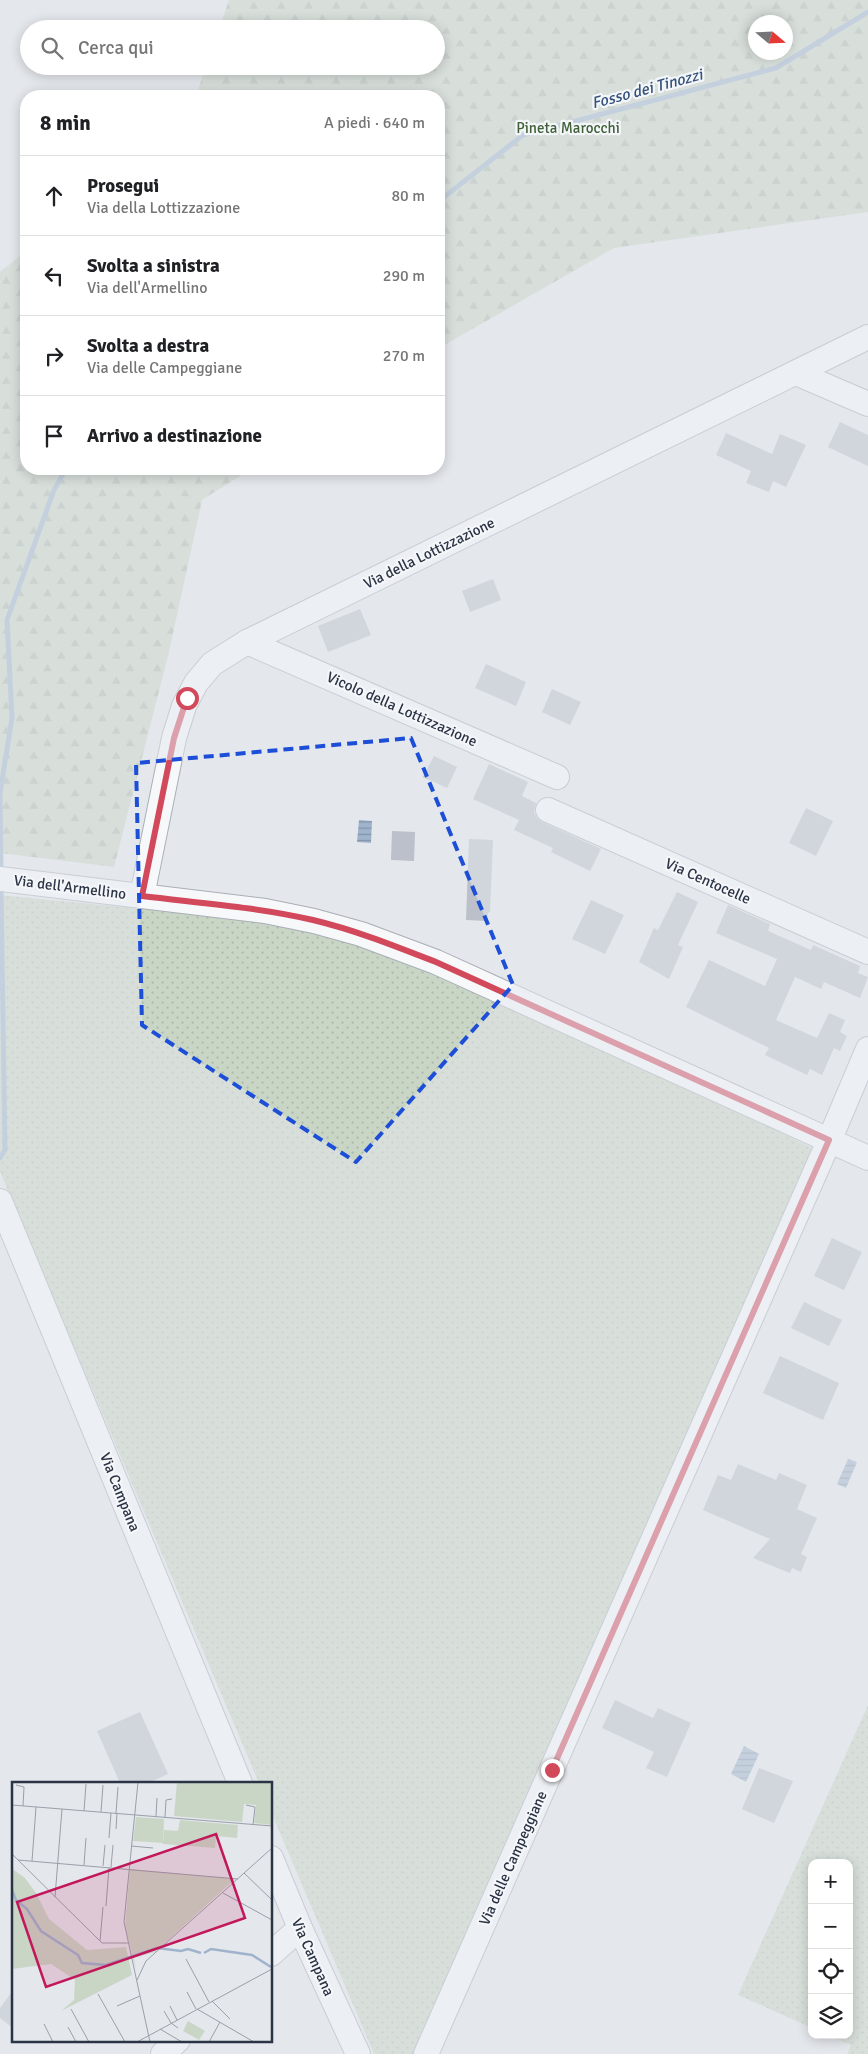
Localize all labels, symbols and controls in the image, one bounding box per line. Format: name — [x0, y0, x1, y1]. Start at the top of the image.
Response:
north arrow — [748, 15, 793, 60]
search box — [20, 20, 445, 75]
icon: search — [38, 34, 66, 62]
text: Cerca qui — [78, 36, 154, 60]
water label: Fosso dei Tinozzi — [589, 64, 706, 113]
text: 8 min — [40, 110, 91, 136]
text: A piedi · 640 m — [324, 113, 425, 133]
park label: Pineta Marocchi — [516, 119, 620, 137]
text: Prosegui — [87, 174, 159, 198]
icon: ahead — [40, 182, 68, 210]
text: 80 m — [391, 186, 425, 206]
text: Via della Lottizzazione — [87, 198, 240, 218]
text: Svolta a sinistra — [87, 254, 220, 278]
icon: left — [40, 262, 68, 290]
text: 290 m — [383, 266, 425, 286]
text: Via dell'Armellino — [87, 278, 208, 298]
text: Svolta a destra — [87, 334, 209, 358]
icon: right — [40, 342, 68, 370]
text: 270 m — [383, 346, 425, 366]
text: Via delle Campeggiane — [87, 358, 242, 378]
icon: arrive — [40, 422, 68, 450]
text: Arrivo a destinazione — [87, 424, 262, 448]
street label: Via della Lottizzazione — [360, 513, 498, 593]
street label: Vicolo della Lottizzazione — [324, 668, 480, 750]
route start — [176, 687, 199, 710]
street label: Via Centocelle — [662, 854, 754, 908]
street label: Via dell'Armellino — [13, 871, 127, 903]
street label: Via Campana — [96, 1450, 144, 1534]
route end — [541, 1759, 564, 1782]
inset map — [12, 1782, 272, 2042]
street label: Via delle Campeggiane — [475, 1788, 551, 1928]
map controls — [808, 1859, 853, 2039]
button: + — [808, 1859, 853, 1904]
button: − — [808, 1904, 853, 1949]
street label: Via Campana — [288, 1915, 338, 1999]
button: locate — [808, 1949, 853, 1994]
button: layers — [808, 1994, 853, 2039]

